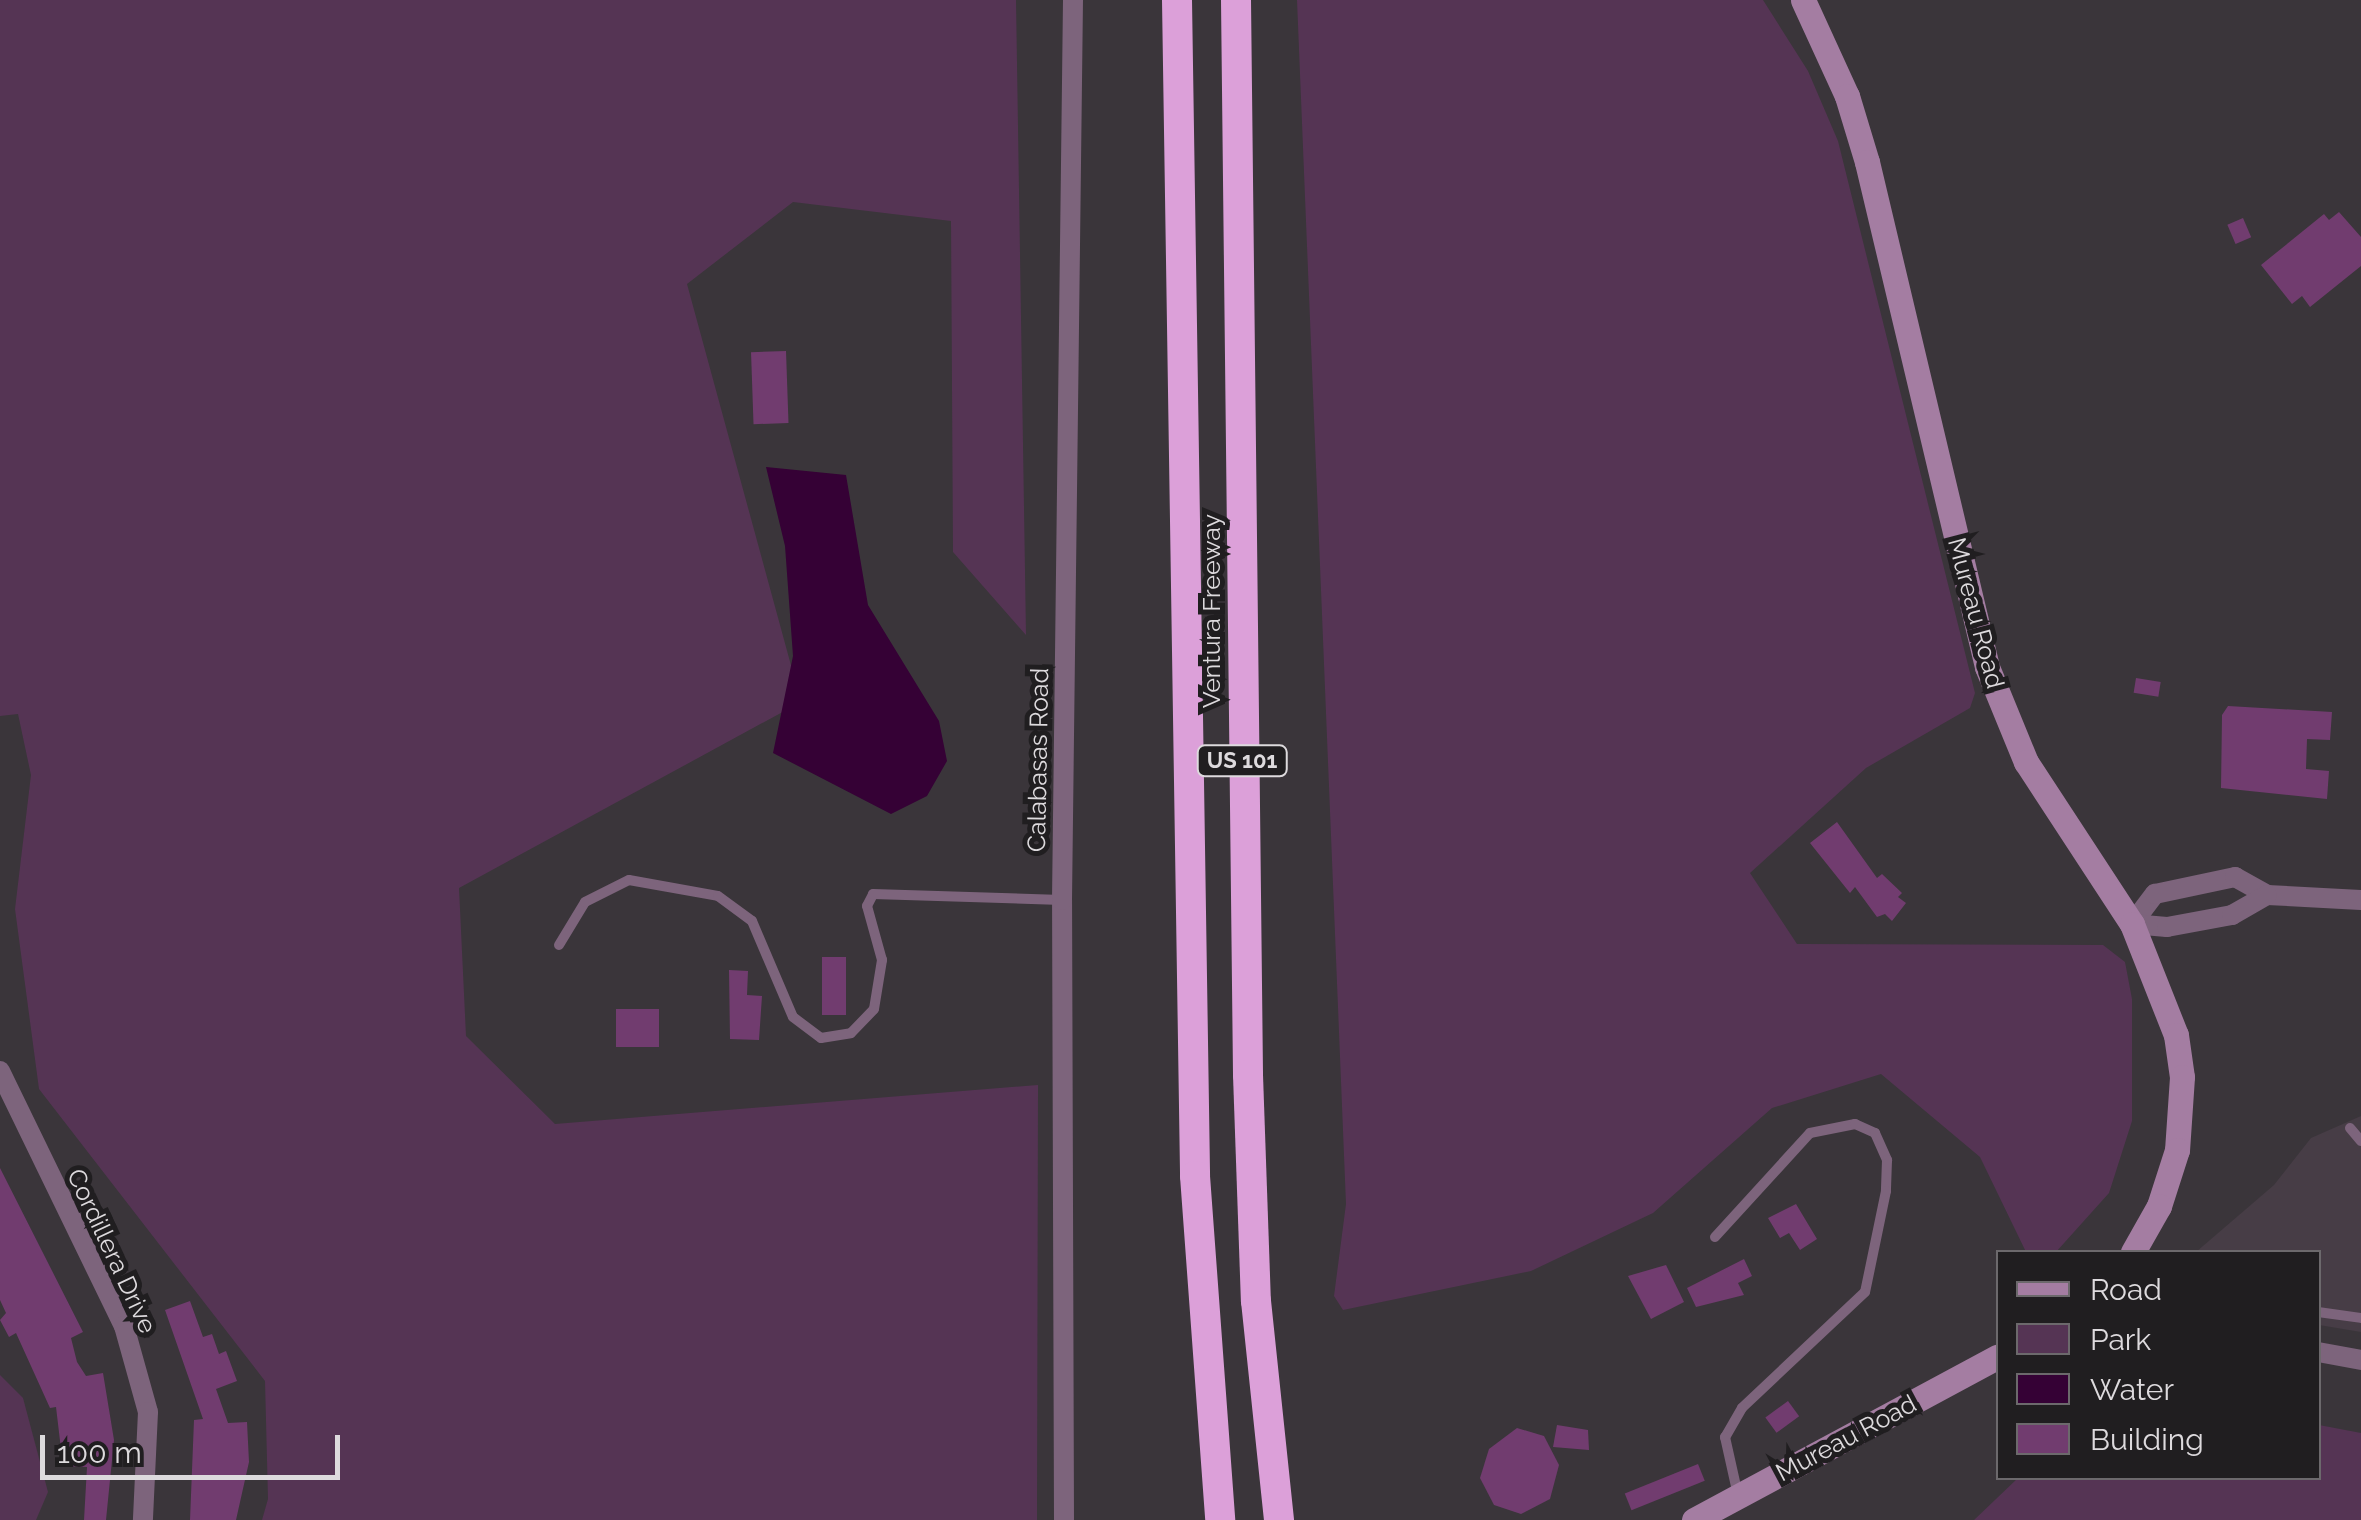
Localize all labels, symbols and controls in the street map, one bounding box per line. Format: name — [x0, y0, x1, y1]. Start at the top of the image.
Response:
street label: Ventura Freeway — [1196, 514, 1226, 708]
street label: Mureau Road — [1941, 534, 2011, 692]
street label: Calabasas Road — [1021, 668, 1055, 852]
road number: US 101 — [1194, 744, 1290, 778]
street label: Cordillera Drive — [61, 1164, 163, 1338]
legend — [1996, 1250, 2321, 1480]
text: Road — [2090, 1272, 2162, 1307]
text: Park — [2090, 1322, 2151, 1357]
text: Water — [2090, 1372, 2174, 1407]
street label: Mureau Road — [1771, 1388, 1921, 1488]
scale bar — [45, 1415, 345, 1477]
text: Building — [2090, 1422, 2204, 1457]
text: 100 m — [57, 1435, 142, 1470]

